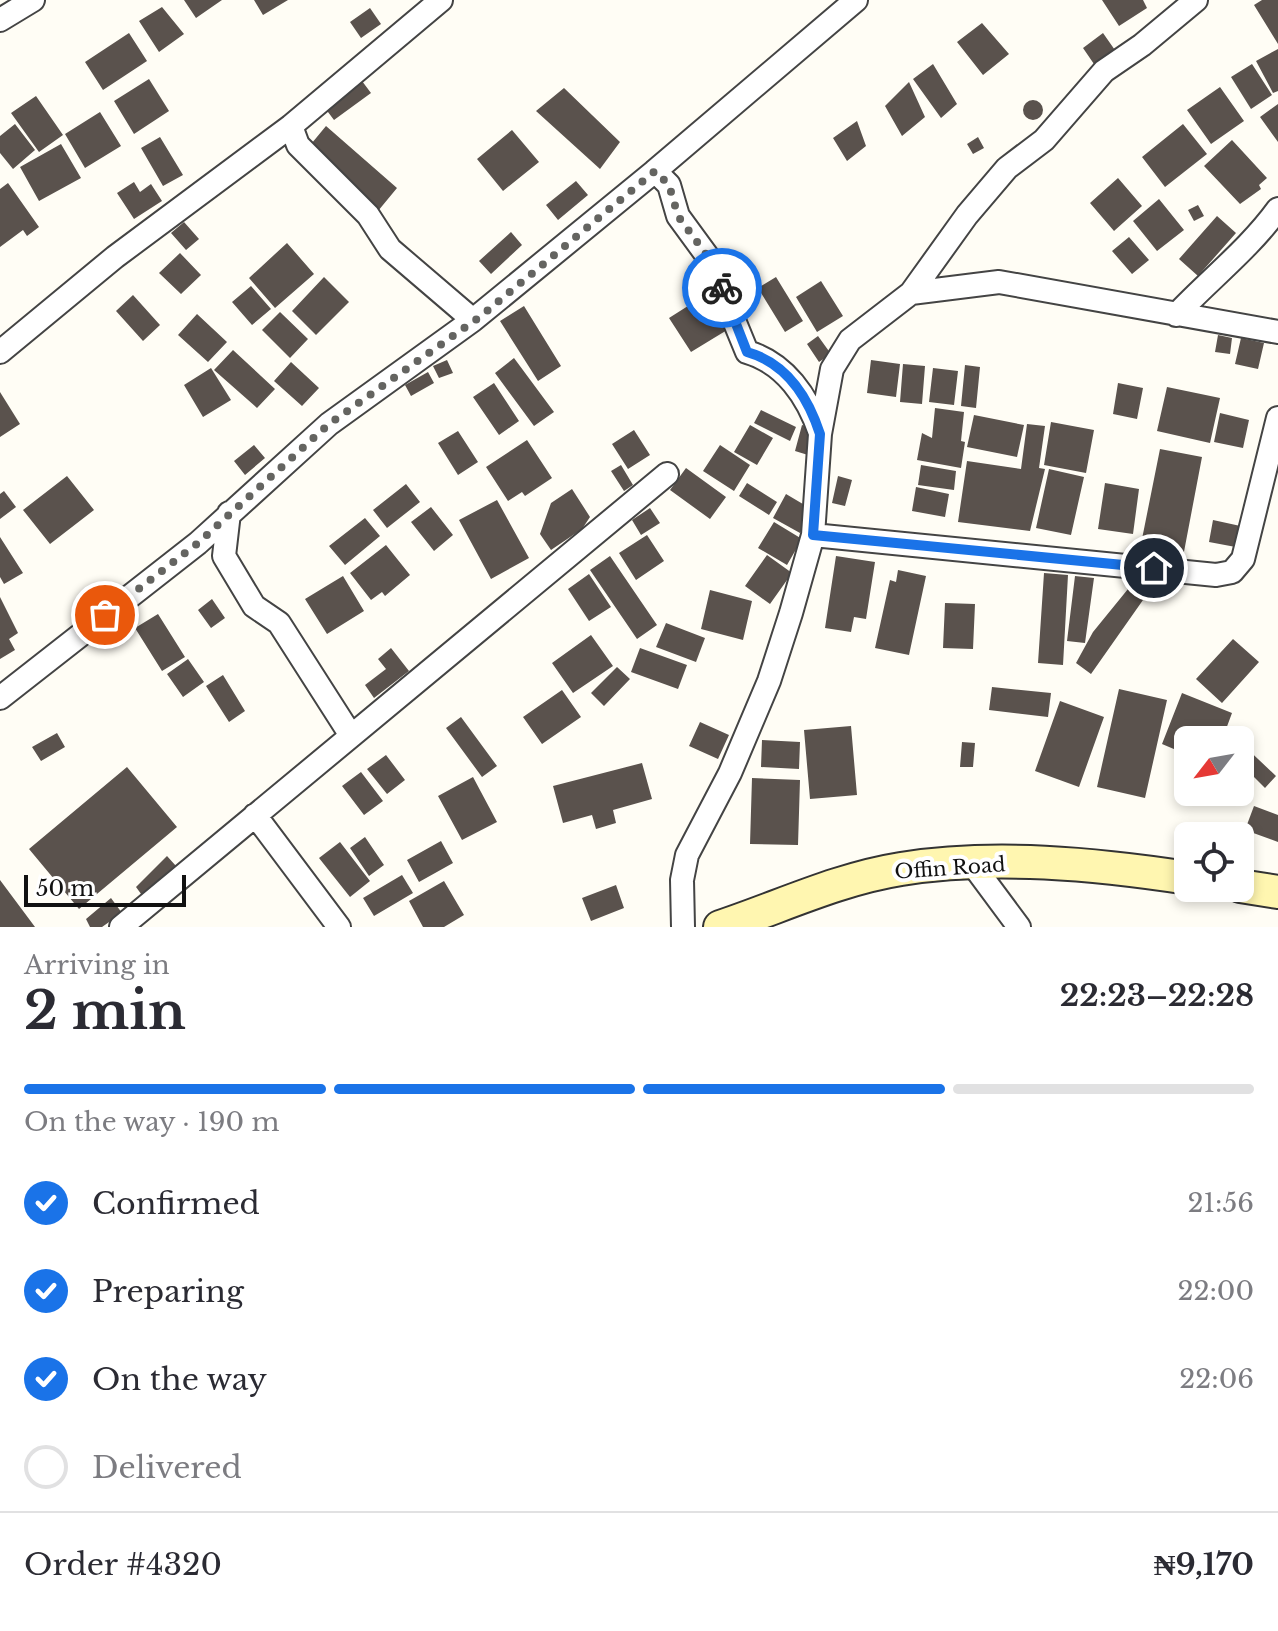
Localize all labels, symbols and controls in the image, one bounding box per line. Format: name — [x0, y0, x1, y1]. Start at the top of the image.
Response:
courier — [682, 248, 762, 328]
icon: bike — [700, 266, 744, 310]
pin — [1120, 534, 1188, 602]
icon: home — [1132, 546, 1176, 590]
pin — [71, 581, 139, 649]
icon: bag — [83, 593, 127, 637]
north arrow — [1174, 726, 1254, 806]
map controls — [1174, 726, 1254, 902]
button: locate — [1174, 822, 1254, 902]
street label: Offin Road — [894, 852, 1006, 884]
scale bar — [24, 871, 186, 907]
text: 50 m — [36, 875, 94, 902]
text: Arriving in — [24, 949, 170, 981]
text: 22:23–22:28 — [1060, 977, 1254, 1014]
text: 2 min — [24, 979, 186, 1043]
text: On the way · 190 m — [24, 1106, 279, 1138]
icon: check — [24, 1181, 68, 1225]
text: Confirmed — [92, 1185, 260, 1222]
text: 21:56 — [1187, 1187, 1254, 1219]
icon: check — [24, 1269, 68, 1313]
text: Preparing — [92, 1273, 244, 1310]
text: 22:00 — [1177, 1275, 1254, 1307]
icon: check — [24, 1357, 68, 1401]
text: On the way — [92, 1361, 267, 1398]
text: 22:06 — [1179, 1363, 1254, 1395]
text: Delivered — [92, 1449, 242, 1486]
text: Order #4320 — [24, 1546, 222, 1583]
text: ₦9,170 — [1154, 1546, 1254, 1583]

